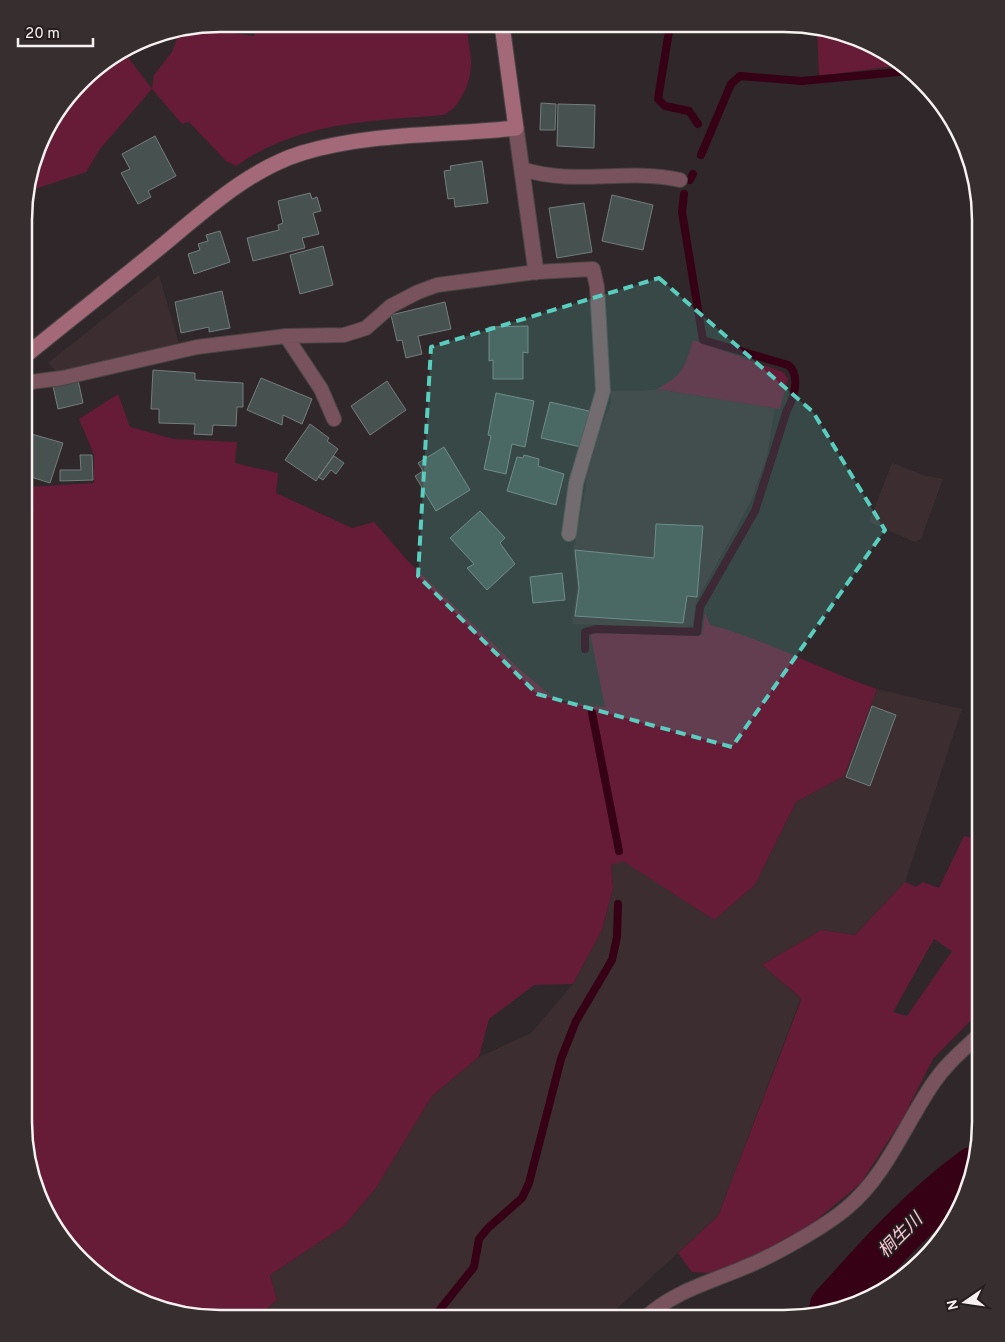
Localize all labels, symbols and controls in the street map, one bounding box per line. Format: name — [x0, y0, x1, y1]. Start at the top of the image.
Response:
scale bar — [18, 15, 92, 47]
text: 20 m — [25, 25, 60, 44]
water label: 桐生川 — [874, 1207, 930, 1263]
north arrow — [940, 1277, 990, 1327]
text: N — [944, 1298, 963, 1311]

